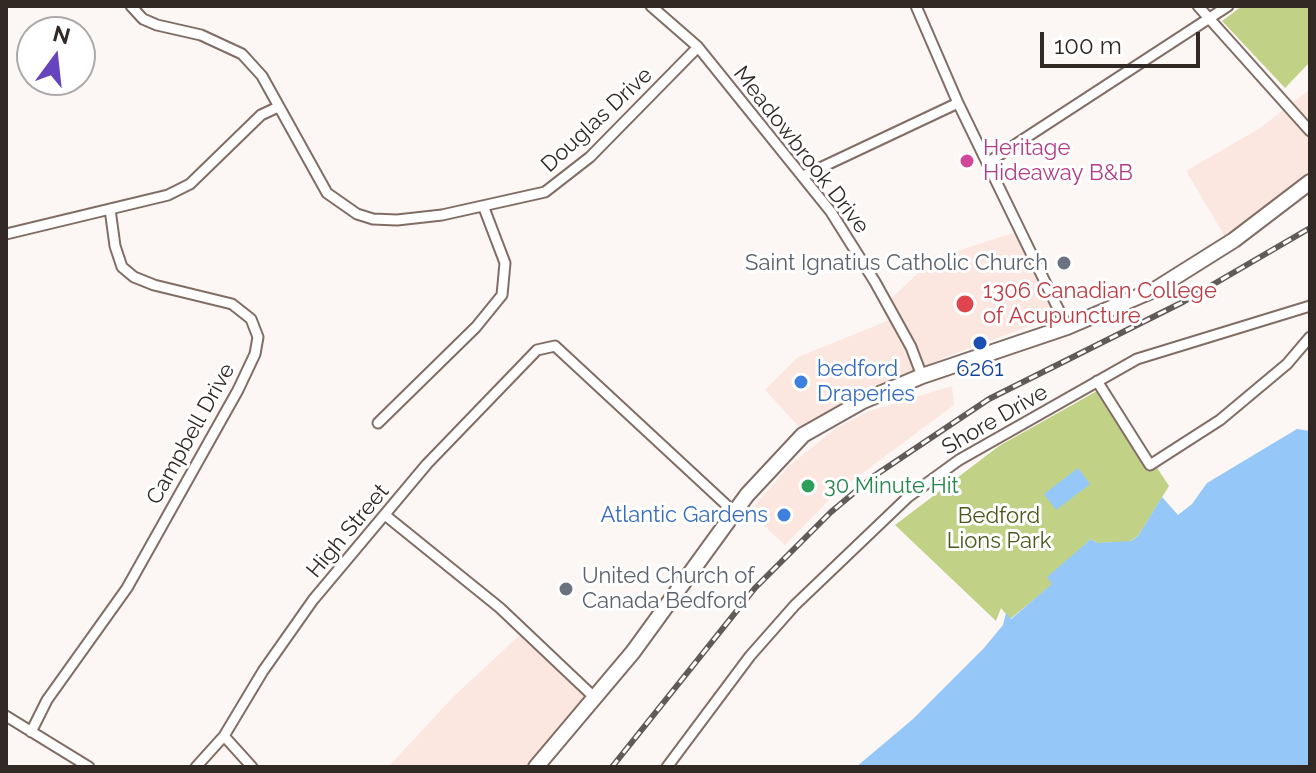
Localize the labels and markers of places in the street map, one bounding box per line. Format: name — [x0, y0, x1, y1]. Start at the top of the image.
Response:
place label: Heritage Hideaway B&B — [983, 135, 1133, 186]
marker: Heritage Hideaway B&B — [958, 152, 976, 170]
place label: Saint Ignatius Catholic Church — [745, 250, 1048, 276]
marker: Saint Ignatius Catholic Church — [1055, 254, 1073, 272]
place label: 1306 Canadian College of Acupuncture — [983, 278, 1217, 330]
marker: 1306 Canadian College of Acupuncture — [954, 293, 976, 315]
marker: 6261 — [971, 334, 989, 352]
place label: bedford Draperies — [817, 356, 915, 408]
place label: 6261 — [956, 356, 1004, 382]
marker: bedford Draperies — [792, 373, 810, 391]
place label: 30 Minute Hit — [824, 473, 959, 499]
marker: 30 Minute Hit — [799, 477, 817, 495]
place label: Atlantic Gardens — [600, 502, 768, 528]
marker: Atlantic Gardens — [775, 506, 793, 524]
place label: United Church of Canada Bedford — [582, 563, 755, 614]
marker: United Church of Canada Bedford — [557, 580, 575, 598]

